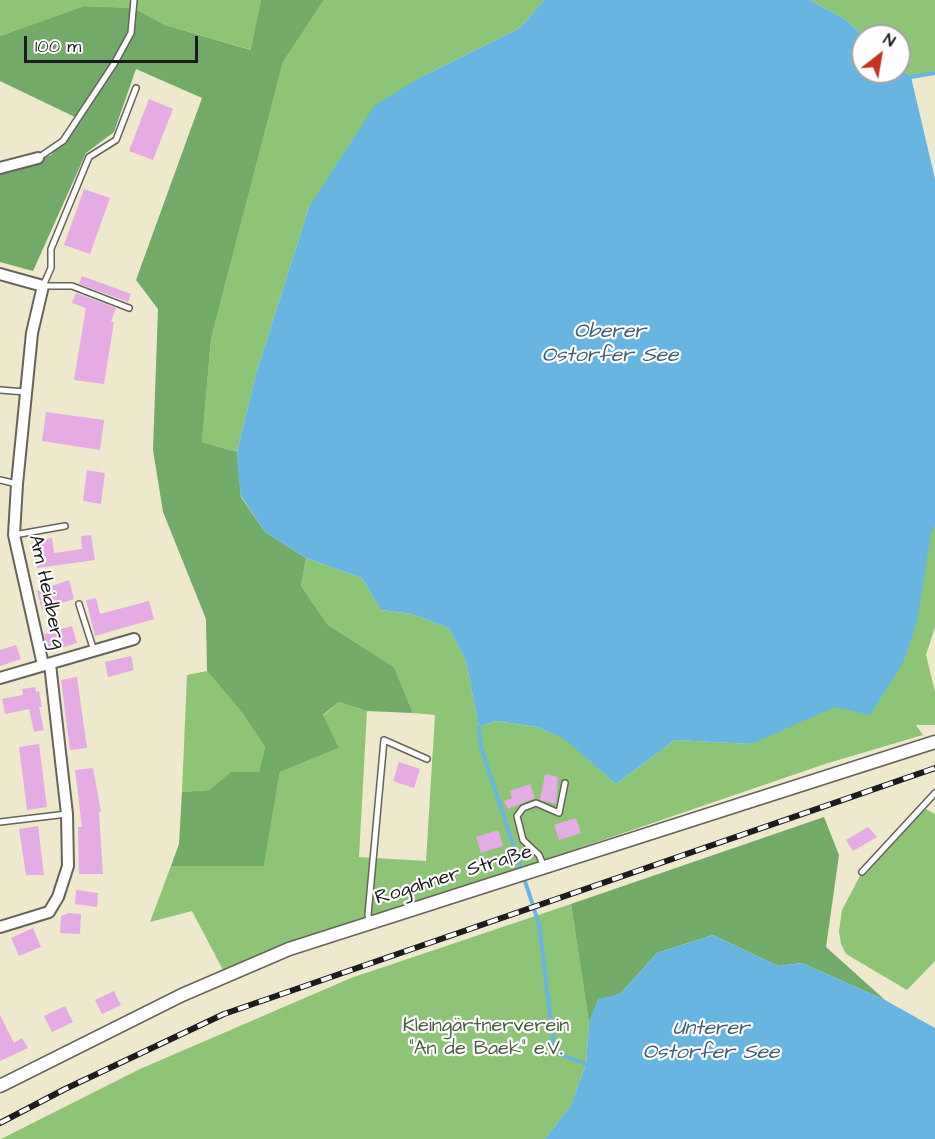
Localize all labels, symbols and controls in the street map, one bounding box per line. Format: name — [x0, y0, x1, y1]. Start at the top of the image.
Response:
scale bar — [27, 24, 201, 62]
north arrow — [851, 24, 911, 84]
text: N — [879, 28, 899, 52]
text: 100 m — [35, 34, 81, 59]
water label: Oberer Ostorfer See — [542, 320, 678, 370]
street label: Am Heidberg — [22, 533, 70, 651]
street label: Rogahner Straße — [373, 841, 535, 911]
park label: Kleingärtnerverein "An de Baek" e.V. — [403, 1015, 569, 1062]
water label: Unterer Ostorfer See — [643, 1017, 779, 1067]

